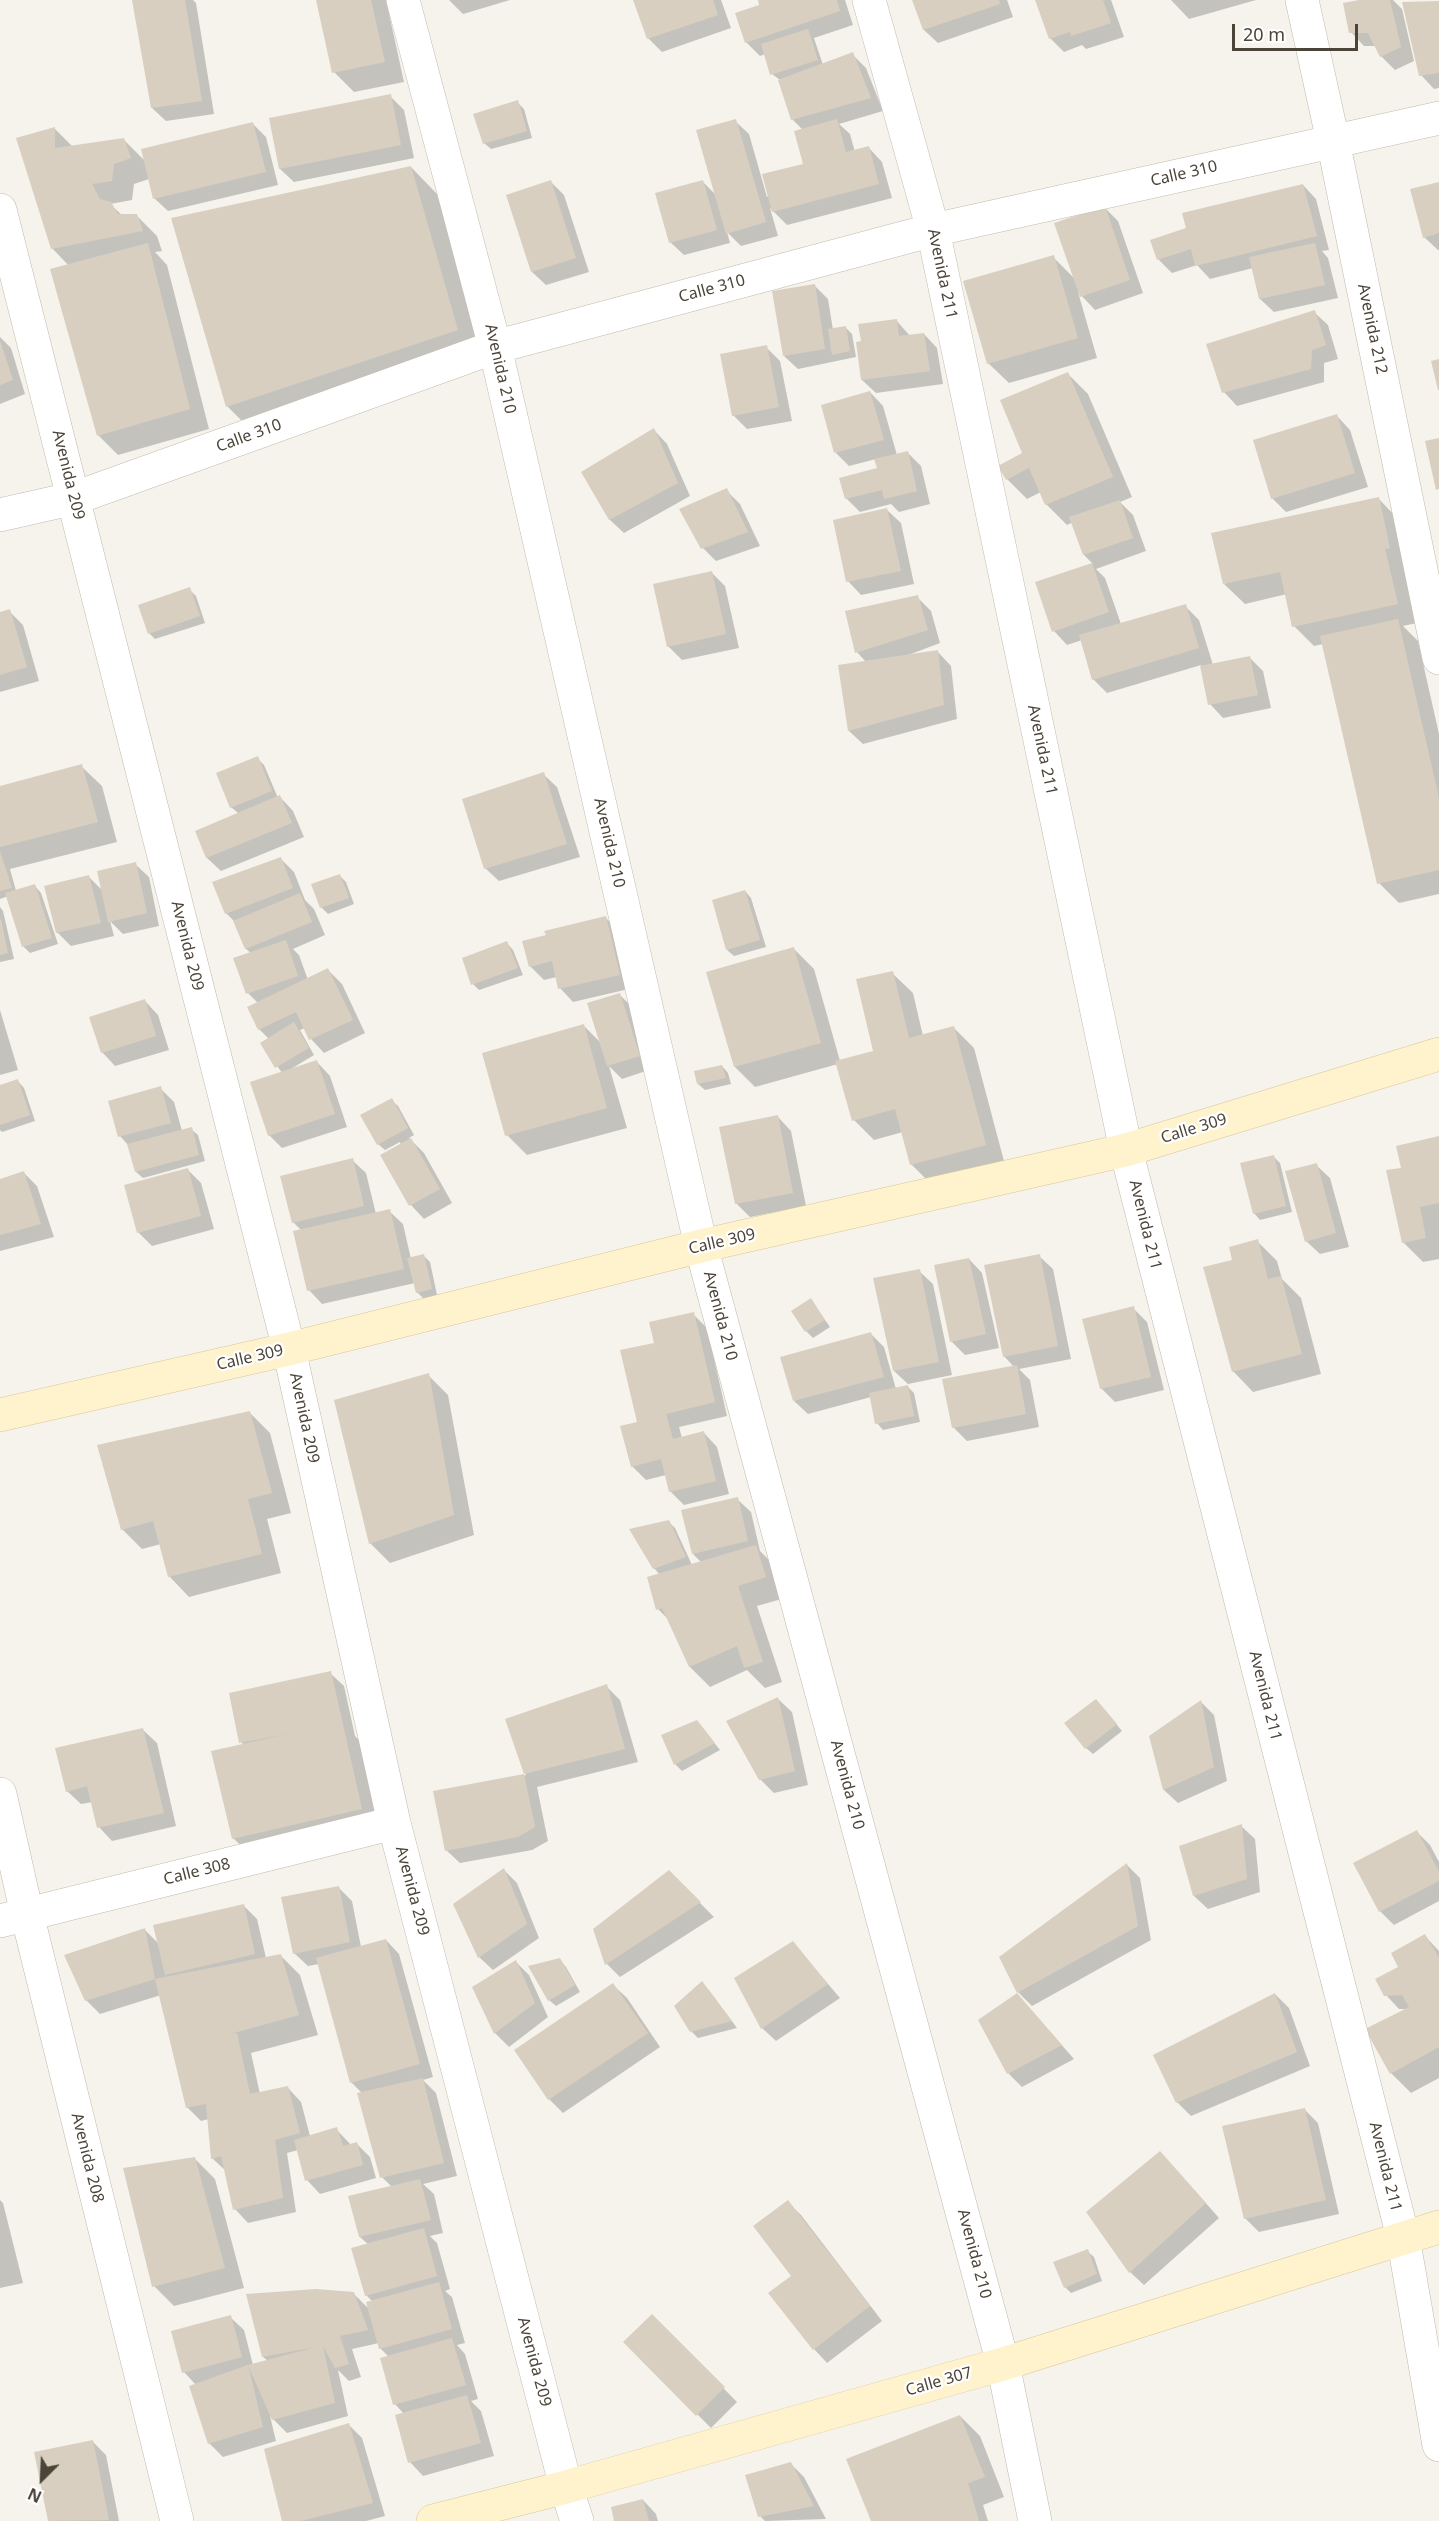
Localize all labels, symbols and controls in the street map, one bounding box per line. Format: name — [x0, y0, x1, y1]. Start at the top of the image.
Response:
scale bar — [1235, 12, 1361, 50]
text: 20 m — [1243, 22, 1285, 46]
street label: Calle 310 — [1149, 157, 1219, 191]
street label: Avenida 211 — [923, 227, 961, 321]
street label: Calle 310 — [677, 271, 747, 307]
street label: Avenida 212 — [1353, 282, 1391, 376]
street label: Avenida 210 — [480, 322, 520, 416]
street label: Calle 310 — [214, 415, 284, 457]
street label: Avenida 209 — [48, 428, 88, 522]
street label: Avenida 211 — [1023, 703, 1061, 797]
street label: Avenida 210 — [589, 796, 629, 890]
street label: Avenida 209 — [167, 899, 207, 993]
street label: Calle 309 — [1159, 1110, 1229, 1148]
street label: Avenida 211 — [1125, 1178, 1165, 1272]
street label: Calle 309 — [687, 1225, 757, 1259]
street label: Avenida 210 — [699, 1269, 741, 1363]
street label: Calle 309 — [215, 1341, 285, 1375]
street label: Avenida 209 — [285, 1371, 323, 1465]
street label: Avenida 211 — [1245, 1649, 1285, 1743]
street label: Avenida 210 — [826, 1738, 868, 1832]
street label: Avenida 209 — [391, 1844, 433, 1938]
street label: Calle 308 — [162, 1854, 232, 1890]
street label: Avenida 208 — [67, 2111, 107, 2205]
street label: Avenida 211 — [1365, 2120, 1405, 2214]
street label: Avenida 210 — [953, 2207, 995, 2301]
street label: Avenida 209 — [513, 2315, 555, 2409]
street label: Calle 307 — [904, 2363, 974, 2401]
north arrow — [12, 2449, 72, 2509]
text: N — [24, 2483, 45, 2508]

